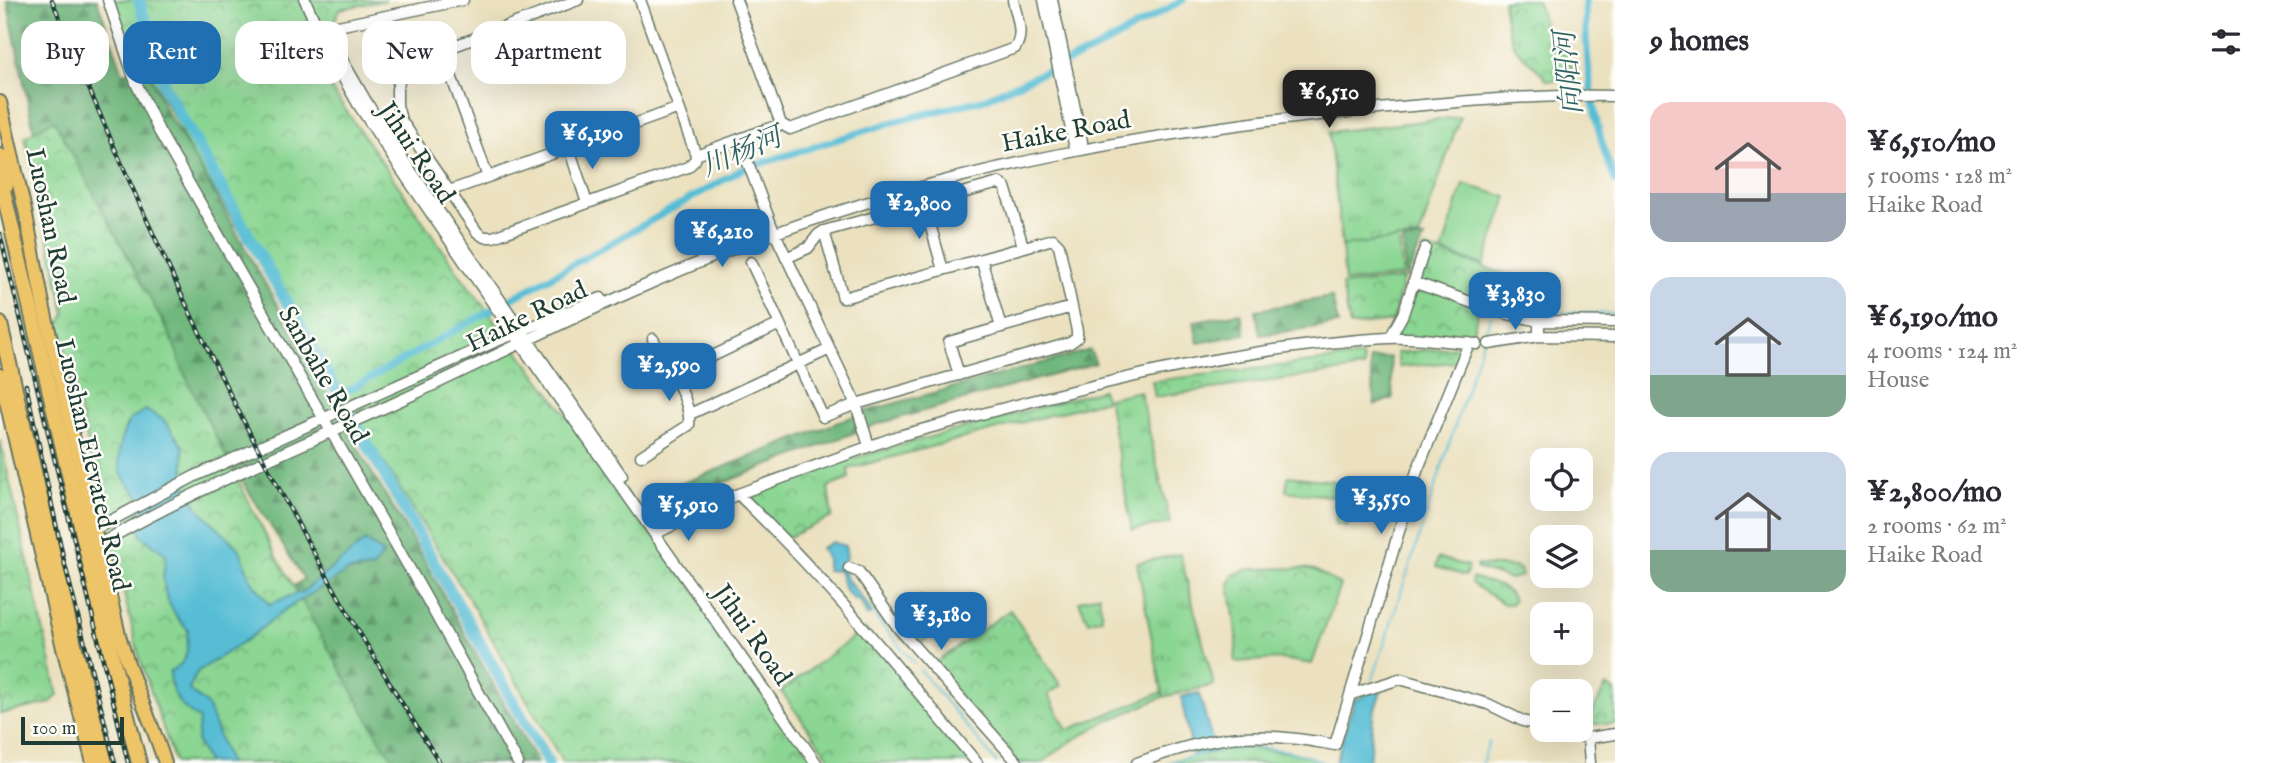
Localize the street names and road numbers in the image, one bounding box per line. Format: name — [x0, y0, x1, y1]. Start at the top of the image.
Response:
street label: Jihui Road — [368, 93, 462, 210]
street label: Haike Road — [999, 103, 1133, 161]
street label: Luoshan Road — [17, 145, 83, 307]
street label: Haike Road — [461, 273, 593, 360]
street label: Sanbahe Road — [270, 300, 376, 450]
street label: Luoshan Elevated Road — [47, 335, 137, 595]
street label: Jihui Road — [704, 576, 799, 692]

